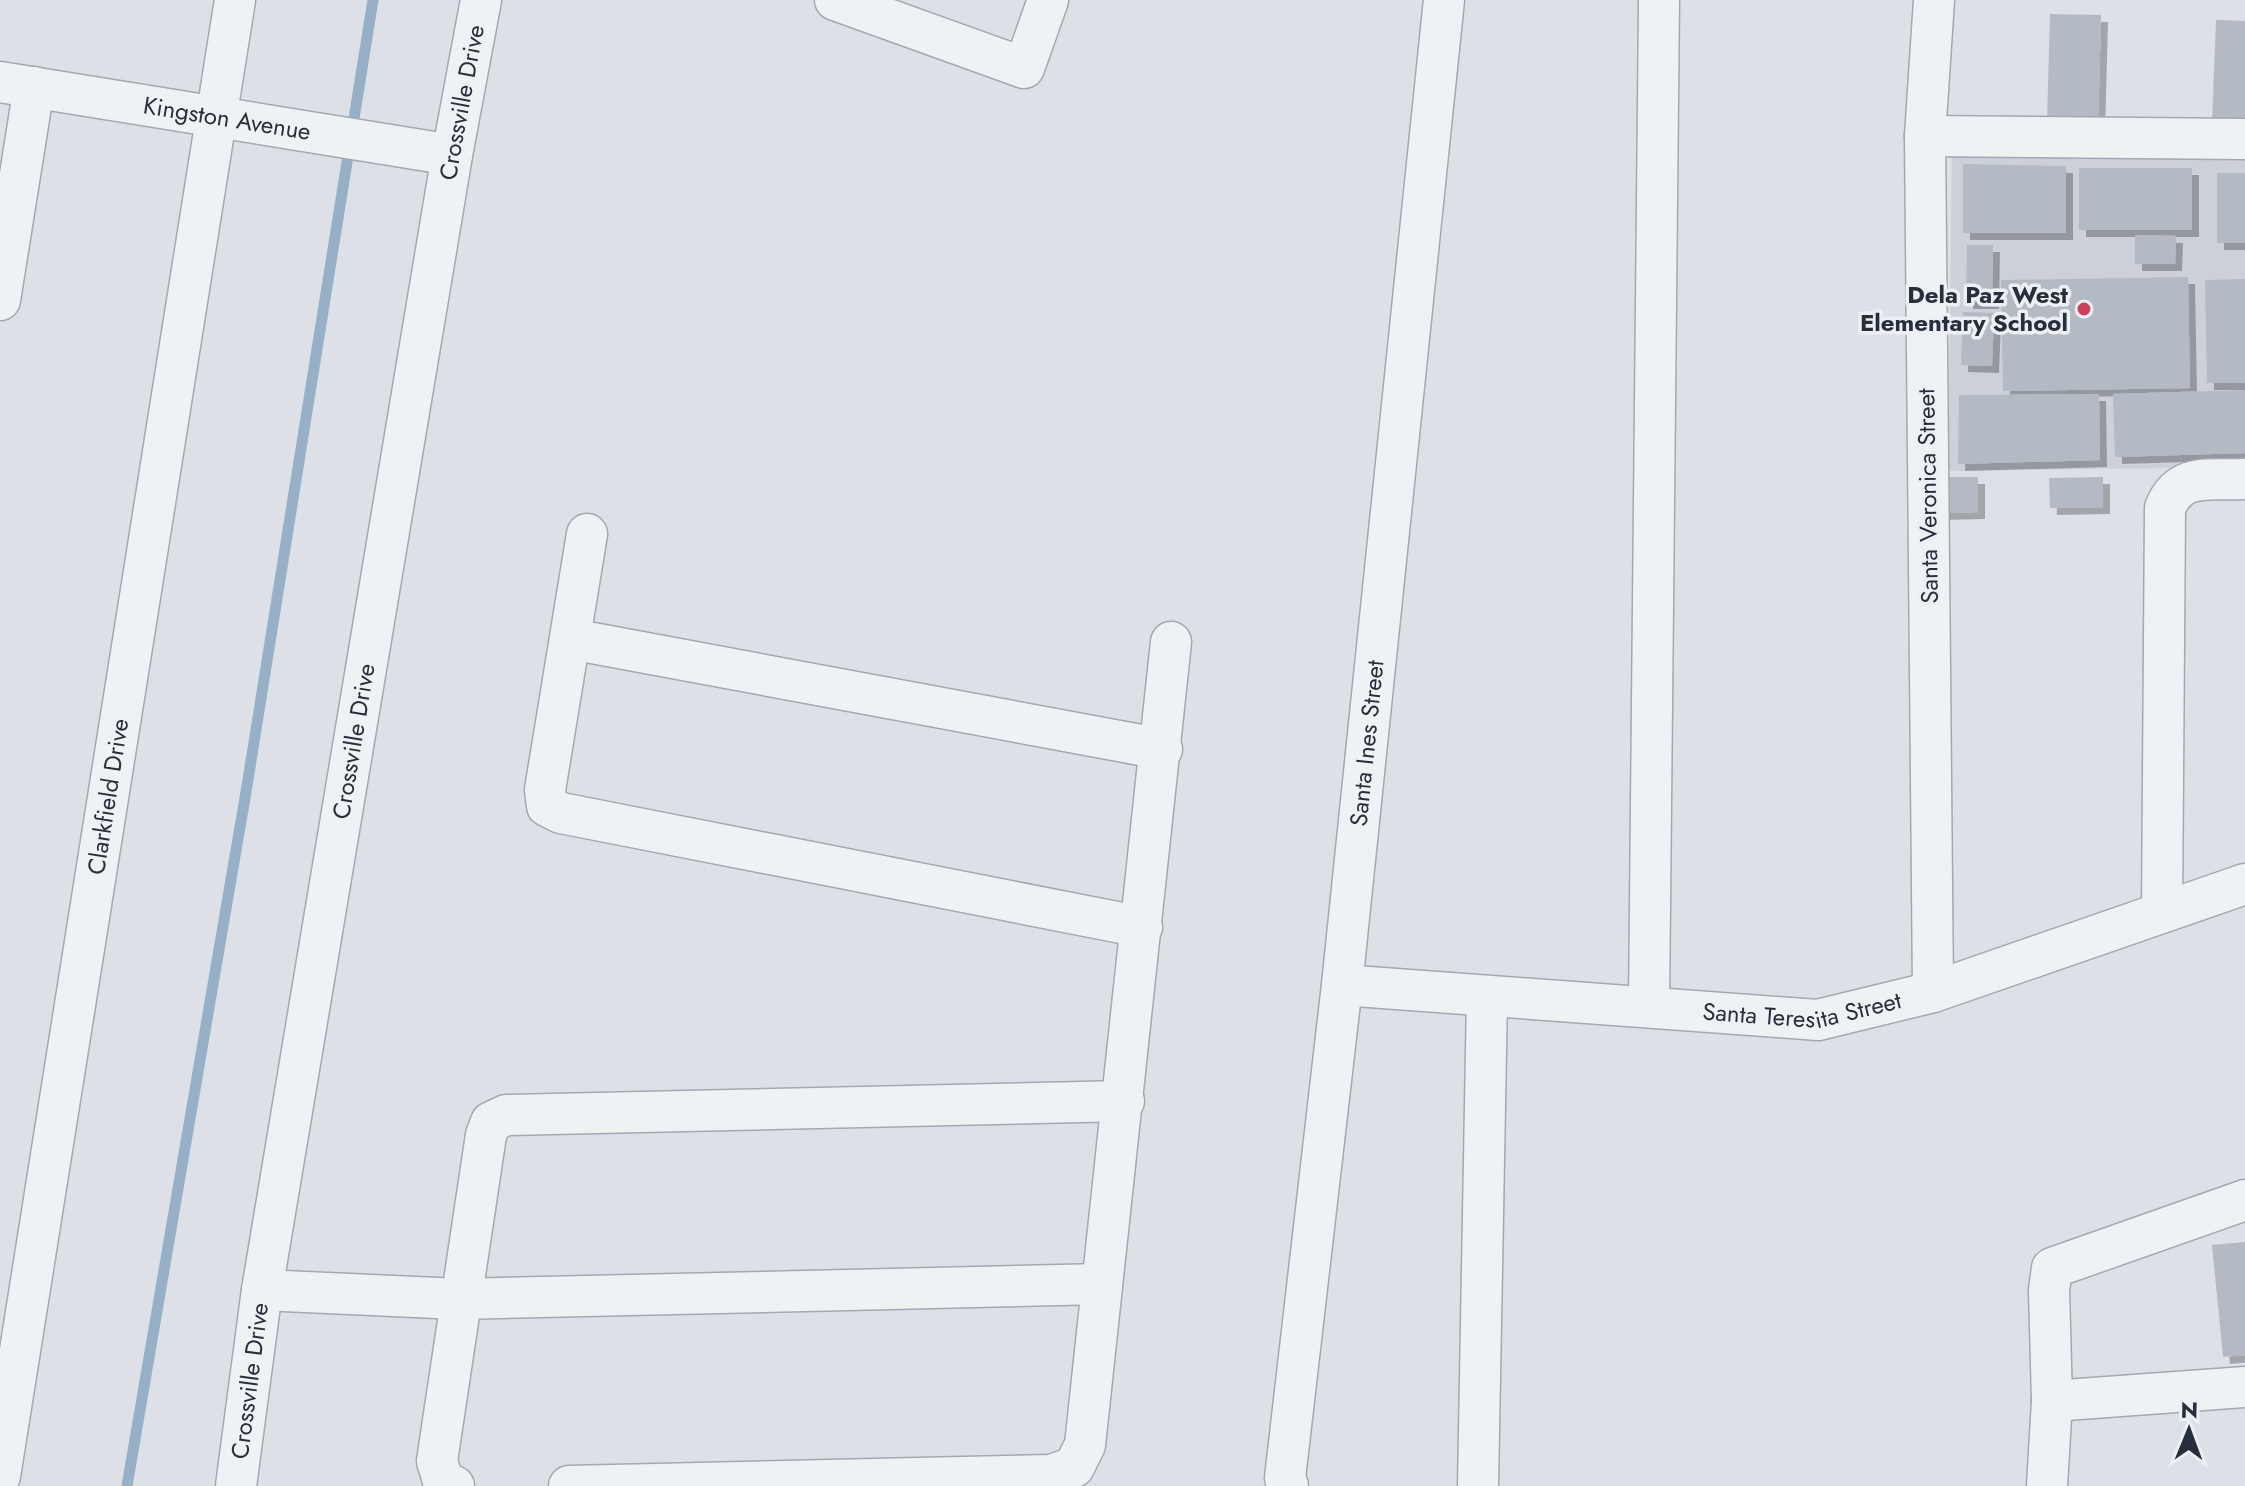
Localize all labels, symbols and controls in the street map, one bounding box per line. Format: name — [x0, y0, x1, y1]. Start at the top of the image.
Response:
street label: Crossville Drive — [430, 22, 493, 183]
street label: Kingston Avenue — [141, 87, 313, 149]
place label: Dela Paz West Elementary School — [1860, 277, 2068, 340]
marker: Dela Paz West Elementary School — [2075, 300, 2093, 318]
street label: Santa Veronica Street — [1908, 388, 1947, 604]
street label: Santa Ines Street — [1341, 658, 1393, 828]
street label: Crossville Drive — [323, 661, 384, 822]
street label: Clarkfield Drive — [78, 716, 137, 877]
street label: Santa Teresita Street — [1701, 982, 1905, 1037]
street label: Crossville Drive — [222, 1300, 277, 1461]
north arrow — [2149, 1390, 2229, 1470]
text: N — [2180, 1394, 2198, 1426]

